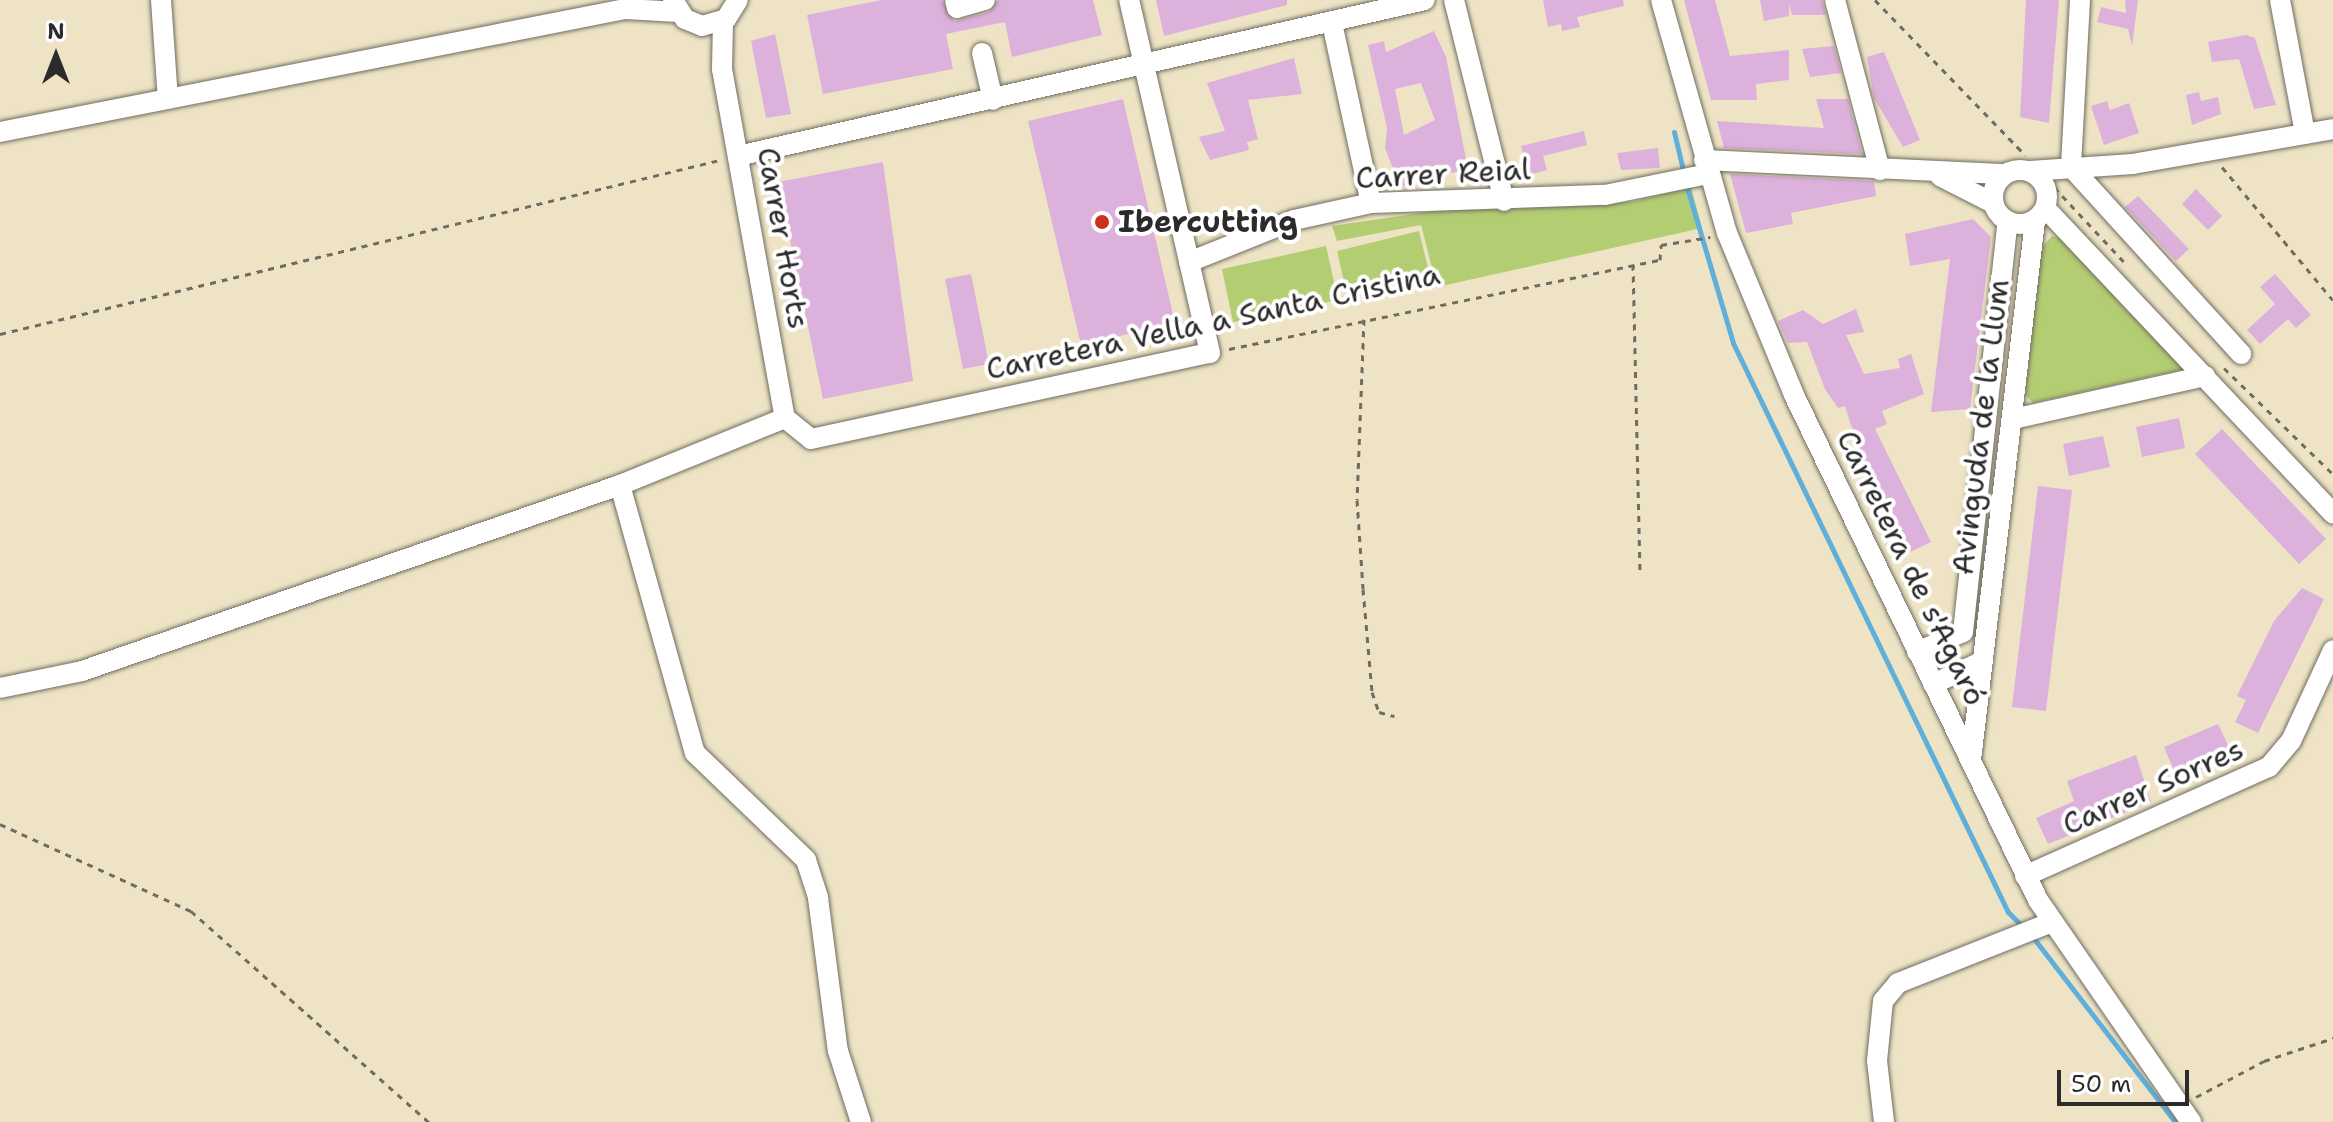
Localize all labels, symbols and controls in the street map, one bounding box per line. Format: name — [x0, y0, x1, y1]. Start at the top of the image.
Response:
north arrow — [16, 16, 96, 96]
text: N — [47, 17, 65, 46]
street label: Carrer Horts — [749, 145, 817, 331]
street label: Carrer Reial — [1355, 151, 1531, 197]
place label: Ibercutting — [1118, 204, 1298, 240]
marker: Ibercutting — [1093, 213, 1111, 231]
street label: Carretera Vella a Santa Cristina — [983, 256, 1443, 388]
street label: Avinguda de la Llum — [1945, 277, 2017, 577]
street label: Carretera de s'Agaró — [1829, 425, 1993, 711]
street label: Carrer Sorres — [2057, 731, 2249, 843]
scale bar — [2061, 1054, 2193, 1104]
text: 50 m — [2071, 1068, 2131, 1100]

